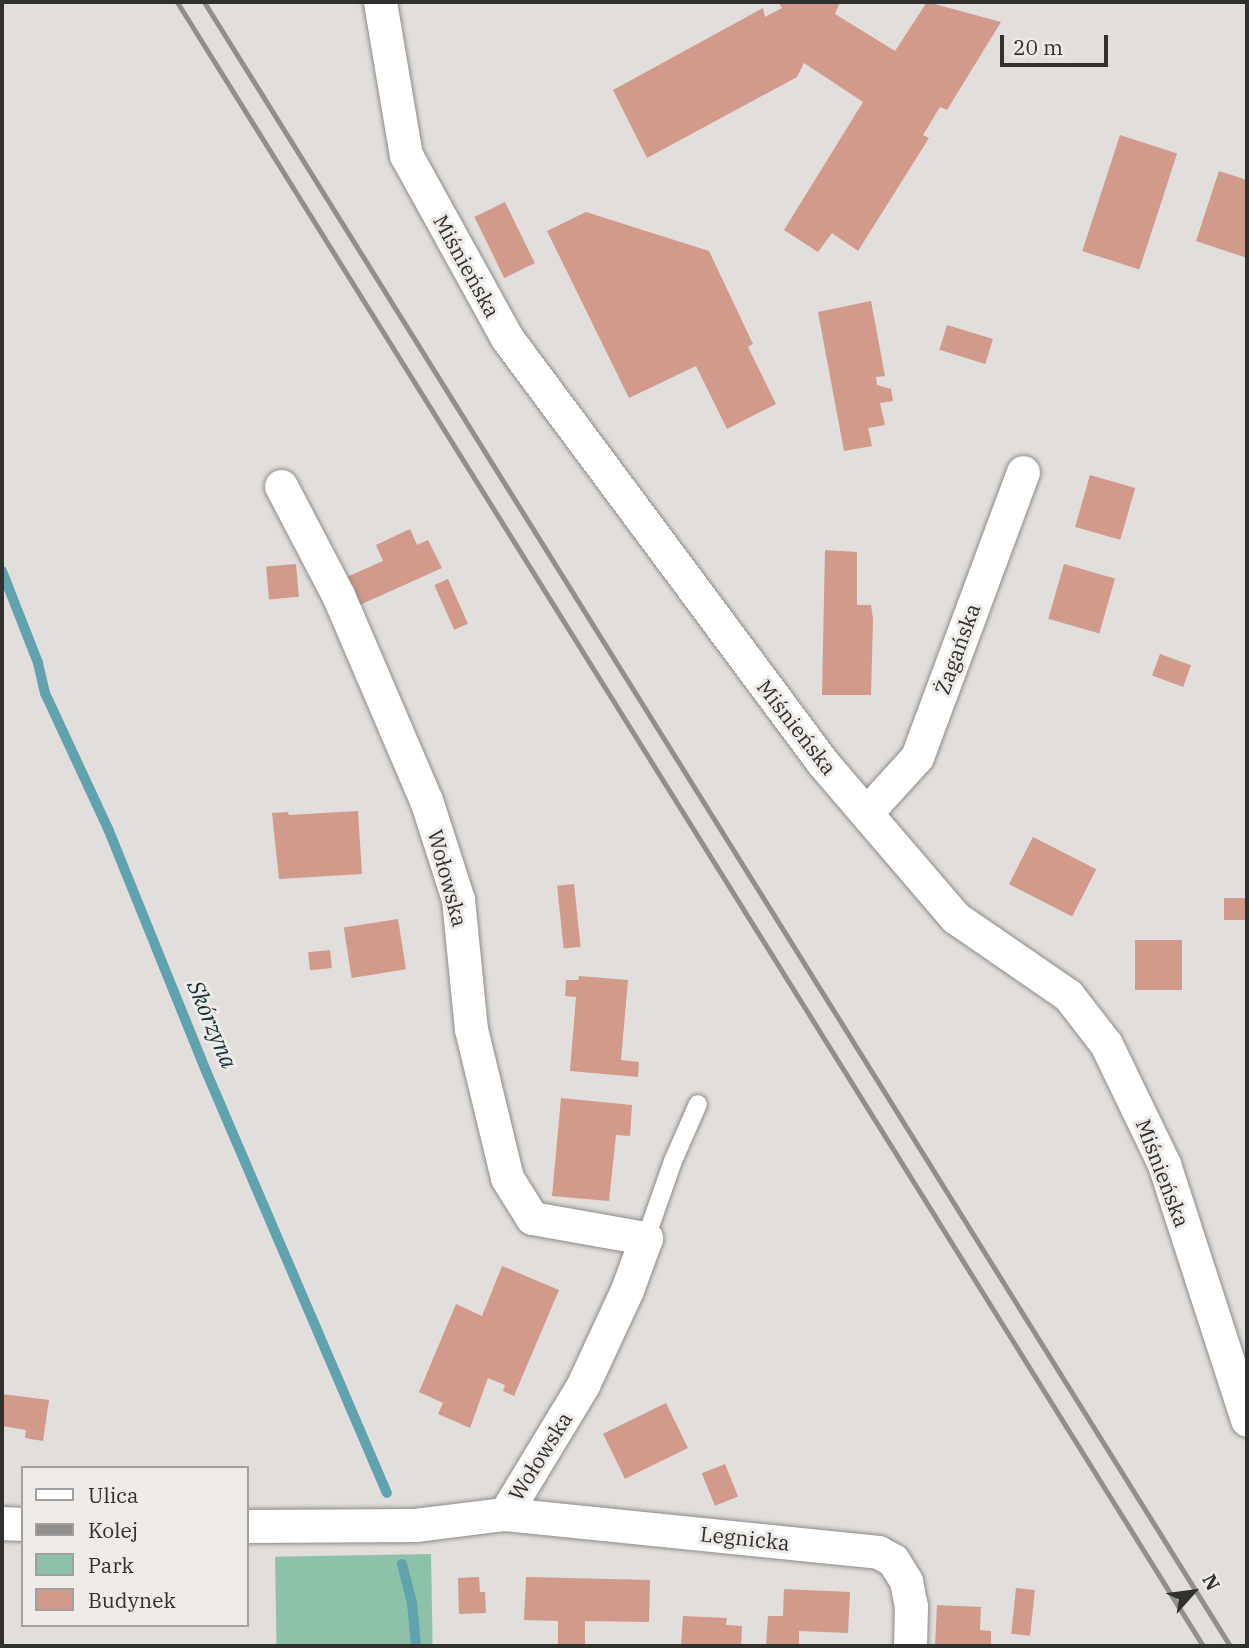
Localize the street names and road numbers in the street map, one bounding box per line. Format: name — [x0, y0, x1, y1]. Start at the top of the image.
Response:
street label: Miśnieńska — [428, 210, 506, 322]
street label: Żagańska — [929, 600, 985, 698]
street label: Miśnieńska — [752, 674, 842, 780]
street label: Wołowska — [423, 827, 473, 929]
street label: Miśnieńska — [1131, 1115, 1195, 1231]
street label: Wołowska — [503, 1407, 577, 1505]
street label: Legnicka — [699, 1521, 791, 1555]

